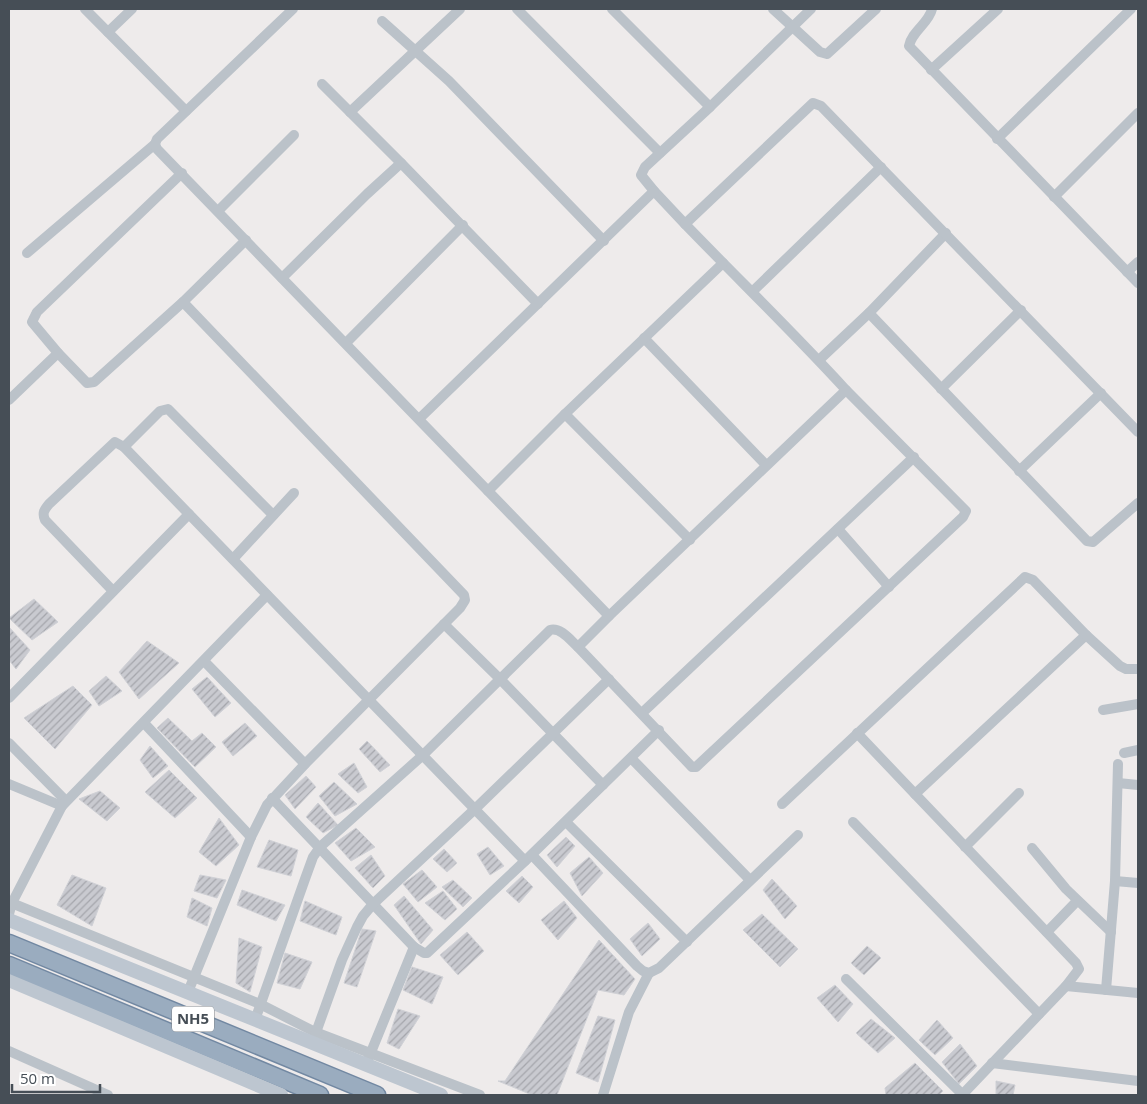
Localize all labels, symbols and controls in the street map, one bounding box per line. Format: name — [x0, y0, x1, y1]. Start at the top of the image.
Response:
road number: NH5 — [172, 1006, 214, 1032]
scale bar — [12, 1062, 100, 1094]
text: 50 m — [20, 1068, 55, 1088]

